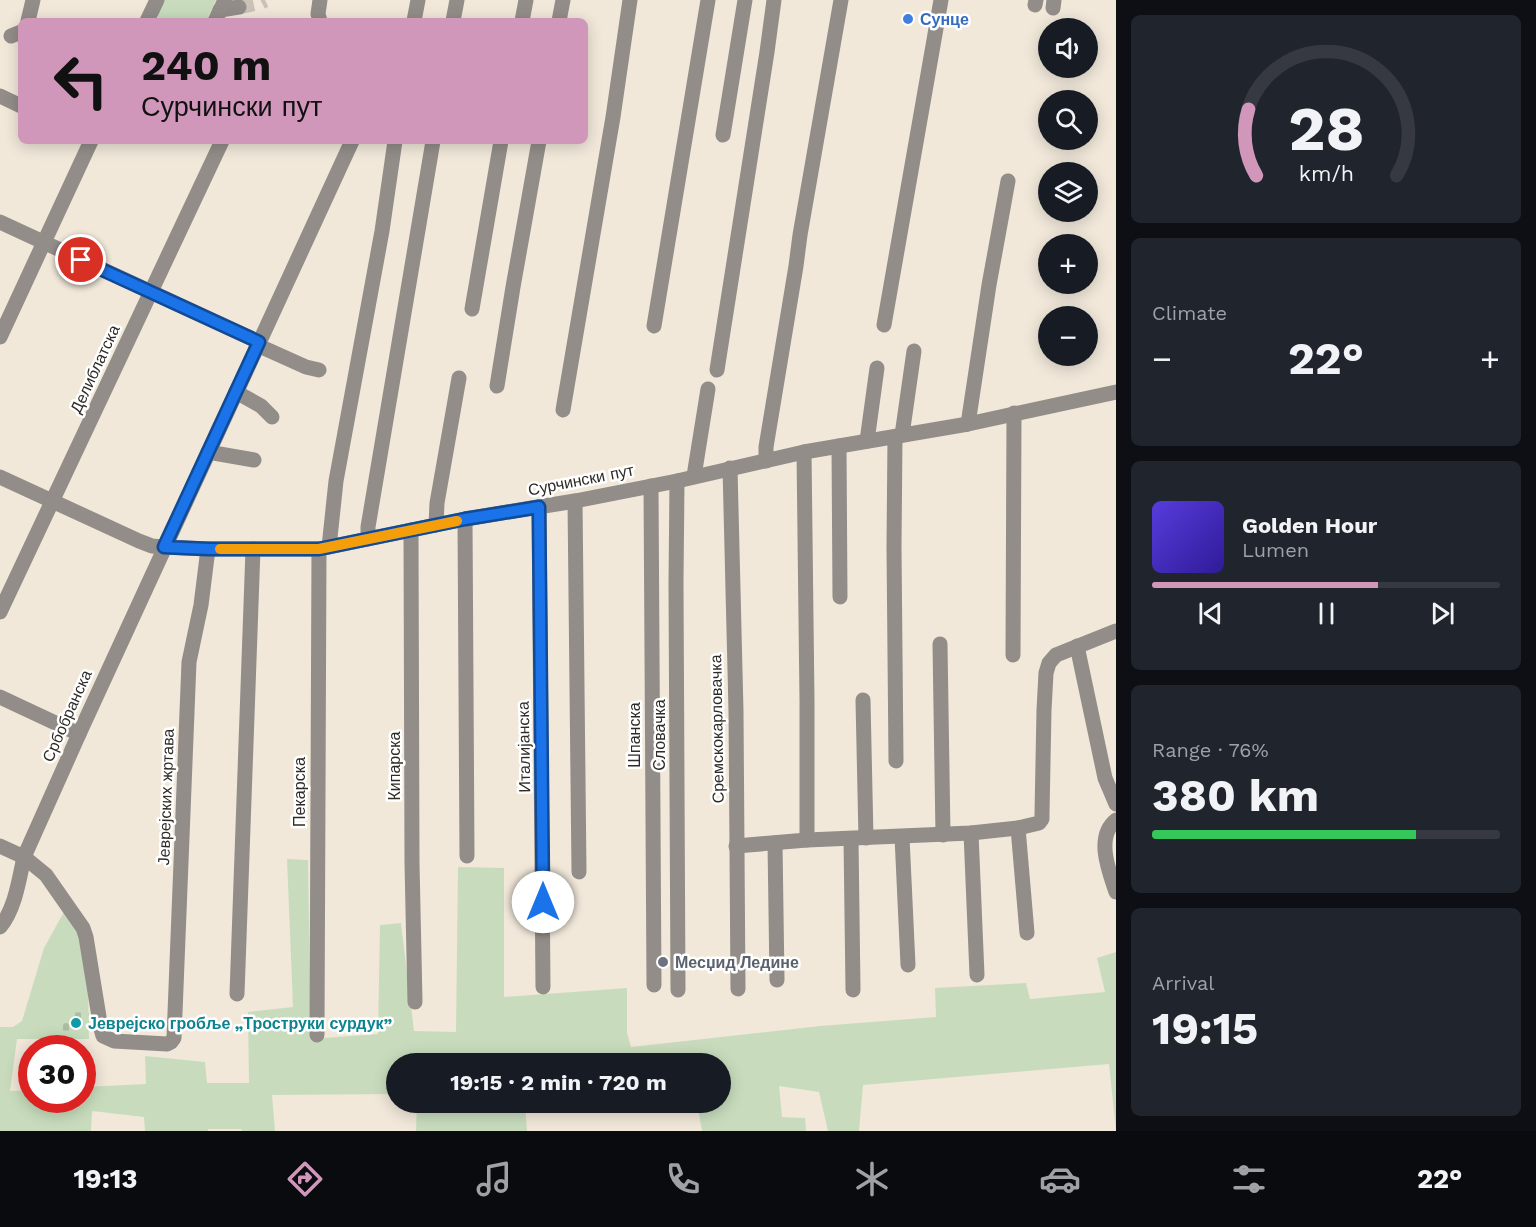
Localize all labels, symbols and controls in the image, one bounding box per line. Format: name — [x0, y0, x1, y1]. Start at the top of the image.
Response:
place label: Сунце — [920, 10, 969, 29]
marker: Сунце — [901, 12, 915, 26]
map controls — [1038, 18, 1098, 366]
button: sound — [1038, 18, 1098, 78]
text: 240 m — [141, 41, 271, 90]
icon: left — [42, 42, 120, 120]
button: search — [1038, 90, 1098, 150]
text: Сурчински пут — [141, 91, 322, 123]
text: 28 — [1288, 92, 1364, 165]
text: km/h — [1298, 161, 1354, 186]
button: layers — [1038, 162, 1098, 222]
pin — [55, 234, 106, 285]
button: + — [1038, 234, 1098, 294]
icon: arrive — [64, 243, 97, 276]
text: Climate — [1152, 301, 1227, 325]
button: − — [1038, 306, 1098, 366]
street label: Делиблатска — [66, 322, 124, 416]
text: 22° — [1288, 332, 1364, 385]
text: − — [1152, 339, 1172, 378]
text: + — [1480, 339, 1500, 378]
street label: Сурчински пут — [526, 460, 636, 500]
text: Golden Hour — [1242, 513, 1377, 538]
text: Lumen — [1242, 538, 1309, 562]
icon: previous — [1194, 597, 1227, 630]
icon: pause — [1310, 597, 1343, 630]
icon: next — [1426, 597, 1459, 630]
street label: Сремскокарловачка — [706, 654, 728, 804]
street label: Србобранска — [38, 667, 96, 765]
street label: Словачка — [650, 699, 669, 771]
street label: Италијанска — [514, 701, 534, 793]
street label: Шпанска — [625, 702, 644, 768]
street label: Јеврејских жртава — [154, 728, 178, 866]
street label: Кипарска — [385, 731, 404, 800]
text: Range · 76% — [1152, 738, 1269, 762]
street label: Пекарска — [290, 757, 309, 827]
text: 380 km — [1152, 769, 1319, 822]
position arrow — [511, 870, 575, 934]
place label: Месџид Ледине — [675, 953, 799, 972]
marker: Месџид Ледине — [656, 955, 670, 969]
text: Arrival — [1152, 971, 1214, 995]
text: 19:15 — [1152, 1002, 1258, 1055]
place label: Јеврејско гробље „Троструки сурдук” — [88, 1014, 393, 1033]
marker: Јеврејско гробље „Троструки сурдук” — [69, 1016, 83, 1030]
speed limit sign: 30 — [18, 1035, 96, 1113]
text: 19:15 · 2 min · 720 m — [450, 1070, 667, 1095]
icon: directions — [284, 1158, 326, 1200]
icon: music — [473, 1158, 515, 1200]
icon: phone — [662, 1158, 704, 1200]
icon: climate — [851, 1158, 893, 1200]
icon: car — [1039, 1158, 1081, 1200]
icon: filters — [1228, 1158, 1270, 1200]
text: 19:13 — [73, 1163, 137, 1195]
text: 22° — [1417, 1163, 1463, 1195]

